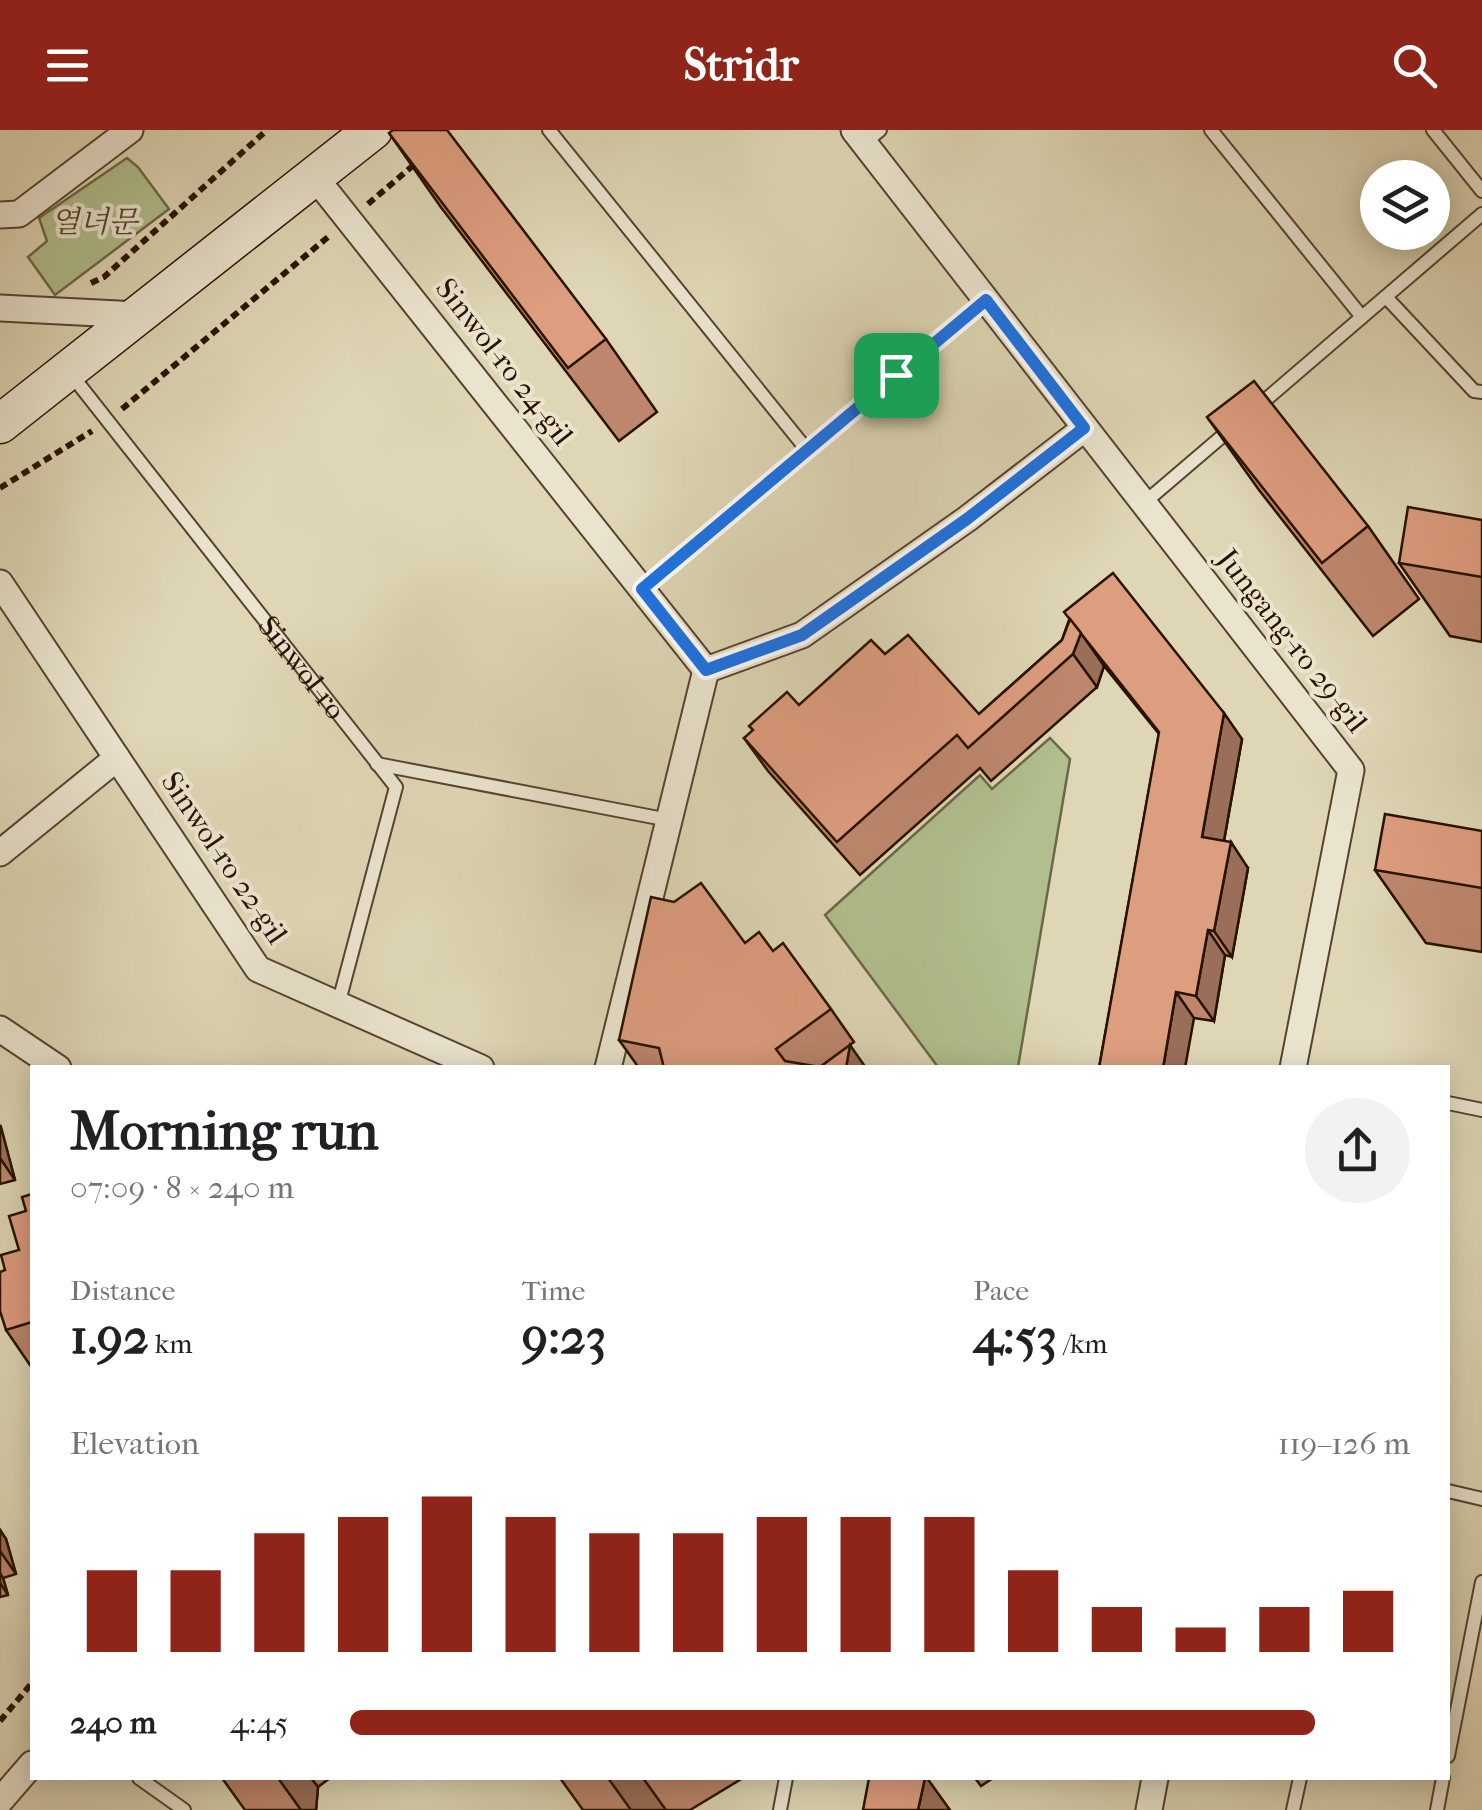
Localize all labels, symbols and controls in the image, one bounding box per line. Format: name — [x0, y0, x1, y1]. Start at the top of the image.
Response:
icon: menu — [40, 38, 95, 93]
icon: search — [1387, 38, 1442, 93]
text: Stridr — [683, 39, 799, 92]
map controls — [1360, 160, 1450, 250]
button: layers — [1360, 160, 1450, 250]
park label: 열녀문 — [51, 205, 140, 240]
street label: Sinwol-ro 24-gil — [428, 272, 580, 452]
pin — [854, 333, 939, 418]
icon: arrive — [869, 348, 924, 403]
street label: Jungang-ro 29-gil — [1208, 541, 1374, 740]
street label: Sinwol-ro — [251, 609, 353, 726]
street label: Sinwol-ro 22-gil — [154, 765, 294, 951]
button: share — [1305, 1098, 1410, 1203]
text: Morning run — [70, 1099, 378, 1163]
text: 07:09 · 8 × 240 m — [70, 1169, 294, 1206]
text: Distance — [70, 1274, 175, 1307]
text: Time — [522, 1274, 585, 1307]
text: Pace — [973, 1274, 1029, 1307]
text: 1.92 — [70, 1307, 149, 1366]
text: 9:23 — [522, 1307, 606, 1366]
text: 4:53 — [973, 1307, 1057, 1366]
text: km — [149, 1327, 192, 1360]
text: /km — [1057, 1327, 1108, 1360]
text: Elevation — [70, 1425, 199, 1462]
text: 119–126 m — [1278, 1425, 1410, 1462]
text: 240 m — [70, 1704, 156, 1741]
text: 4:45 — [230, 1704, 289, 1741]

